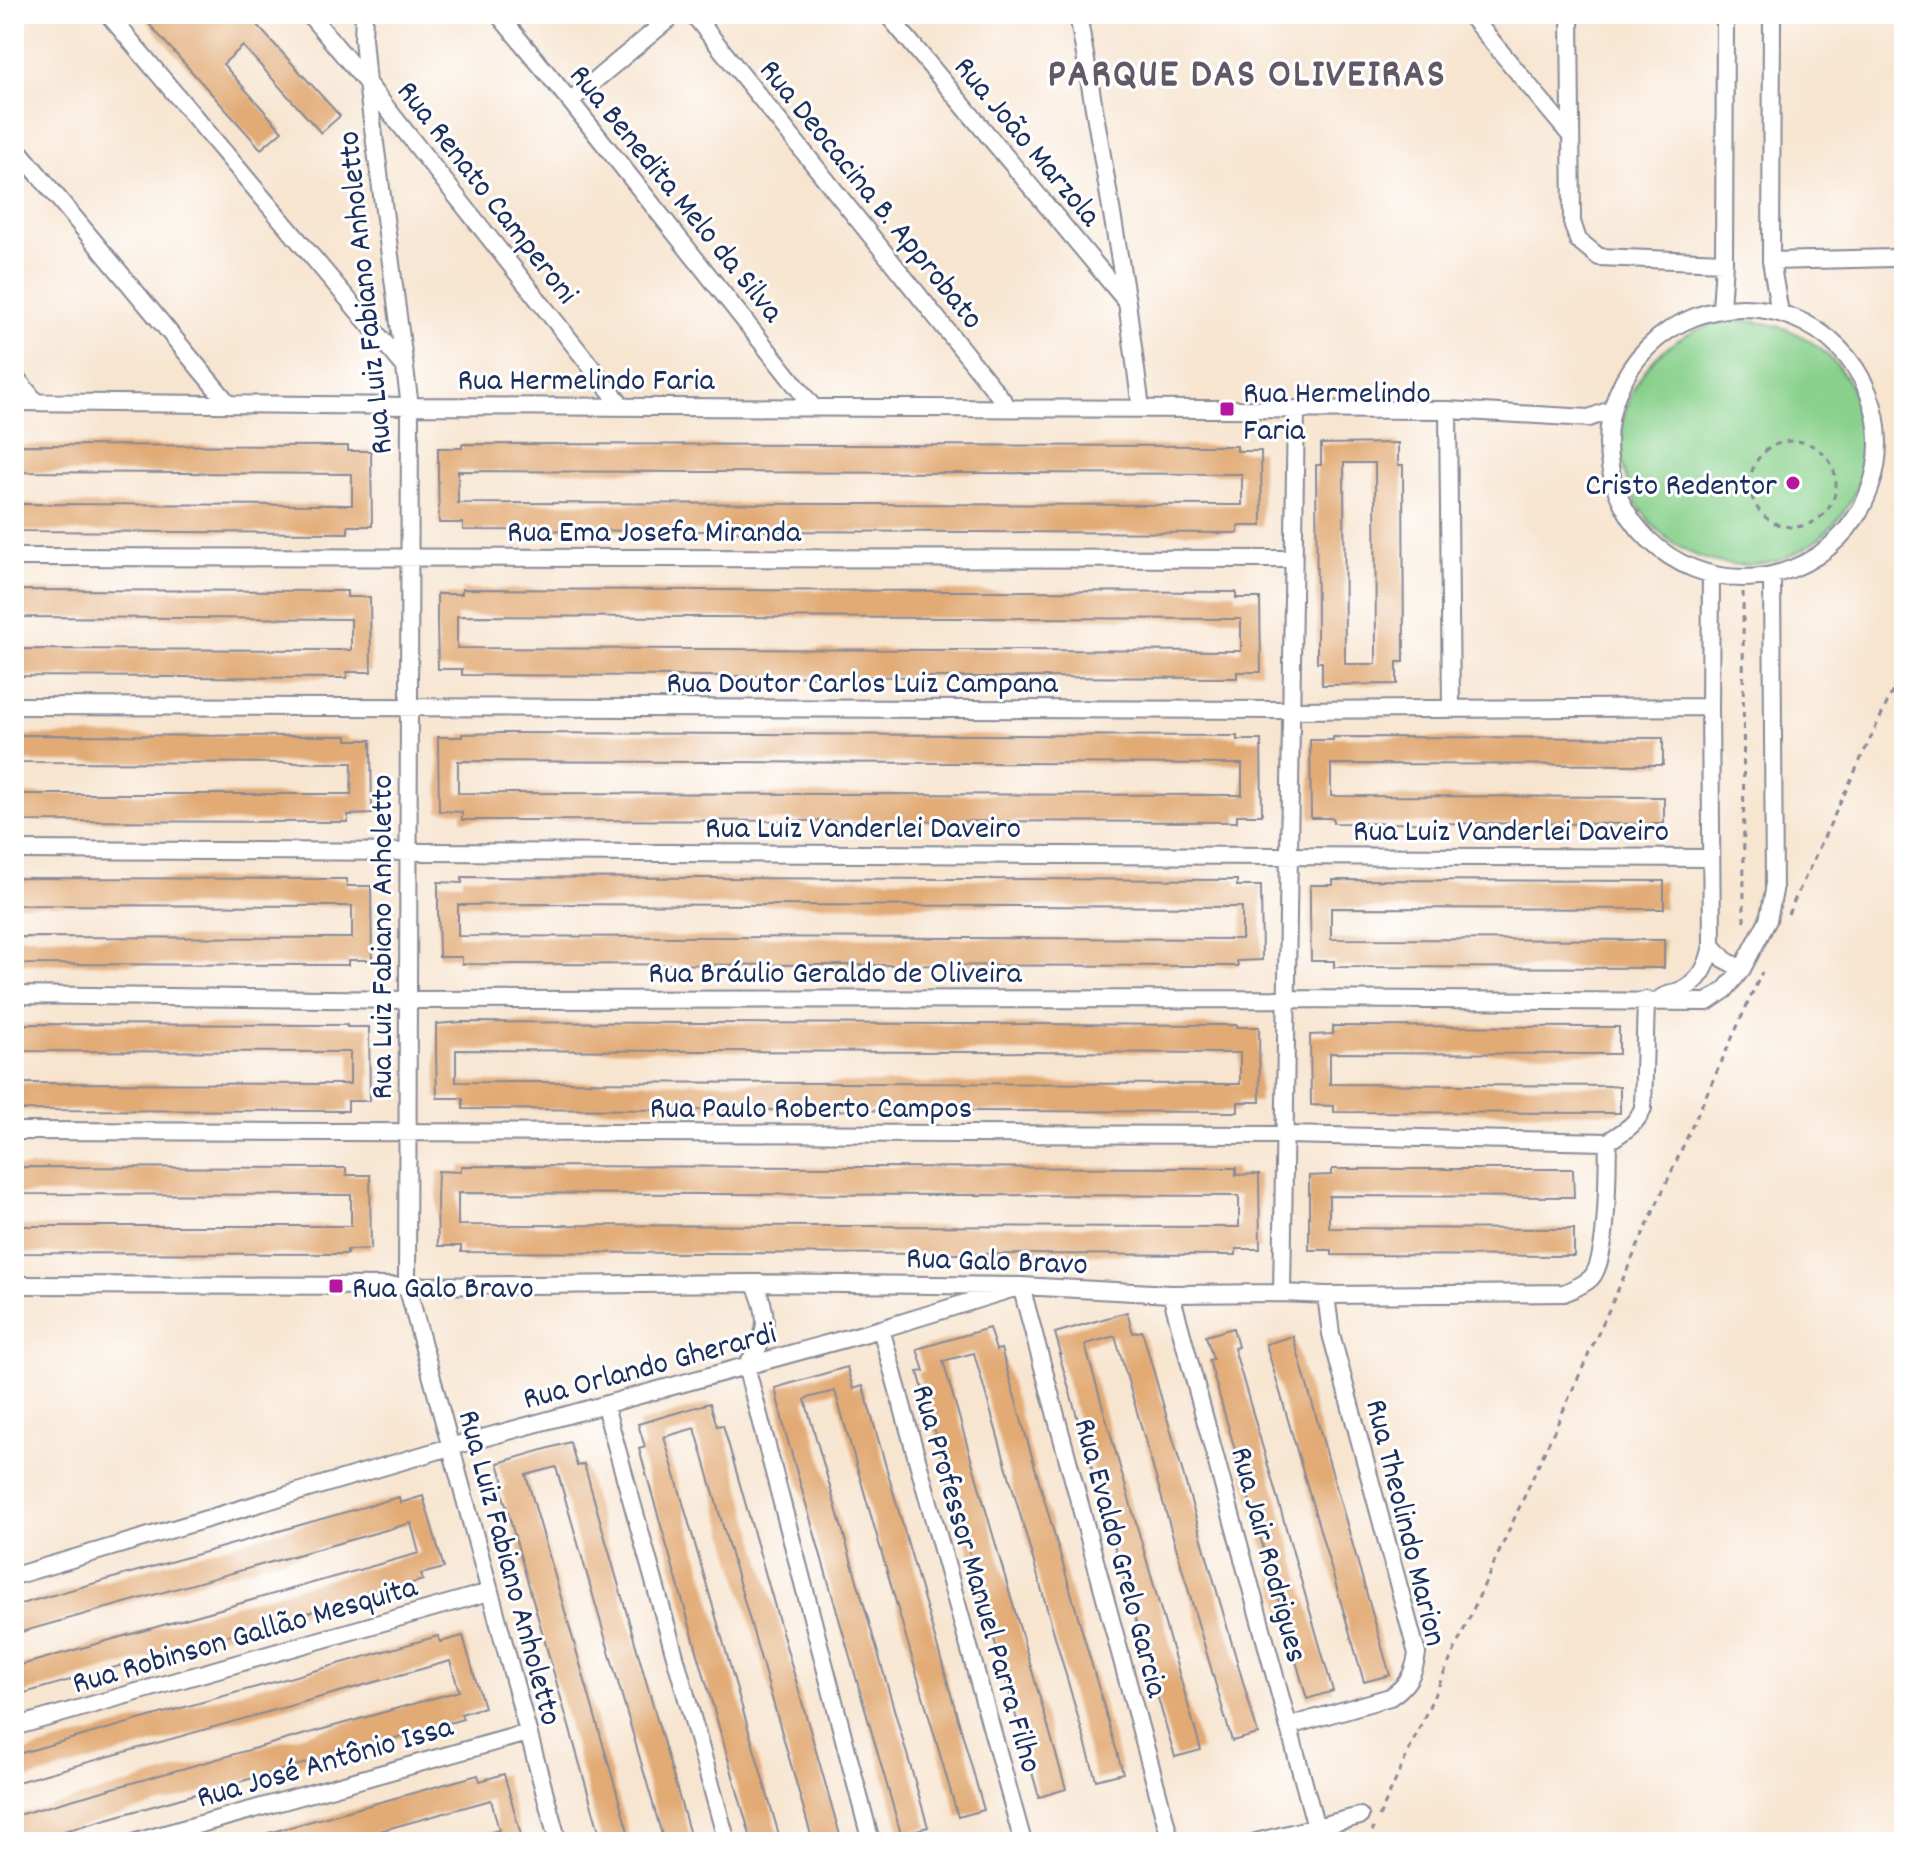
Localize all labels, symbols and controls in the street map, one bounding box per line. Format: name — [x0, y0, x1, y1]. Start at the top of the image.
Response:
street label: Rua João Marzola — [940, 48, 1111, 239]
district label: PARQUE DAS OLIVEIRAS — [1047, 49, 1447, 106]
street label: Rua Deocacina B. Approbato — [745, 51, 993, 341]
street label: Rua Benedita Melo da Silva — [556, 56, 793, 335]
street label: Rua Renato Camperoni — [383, 72, 587, 316]
street label: Rua Luiz Fabiano Anholetto — [328, 128, 408, 456]
street label: Rua Hermelindo Faria — [458, 360, 715, 406]
place label: Rua Hermelindo Faria — [1243, 373, 1431, 456]
marker: Rua Hermelindo Faria — [1218, 400, 1236, 418]
place label: Cristo Redentor — [1585, 465, 1777, 511]
marker: Cristo Redentor — [1784, 474, 1802, 492]
street label: Rua Ema Josefa Miranda — [507, 512, 802, 558]
street label: Rua Doutor Carlos Luiz Campana — [666, 663, 1059, 709]
street label: Rua Luiz Fabiano Anholetto — [362, 775, 408, 1100]
street label: Rua Luiz Vanderlei Daveiro — [705, 808, 1021, 854]
street label: Rua Luiz Vanderlei Daveiro — [1353, 811, 1669, 857]
street label: Rua Bráulio Geraldo de Oliveira — [648, 953, 1023, 999]
street label: Rua Paulo Roberto Campos — [650, 1088, 972, 1134]
street label: Rua Galo Bravo — [905, 1238, 1088, 1290]
place label: Rua Galo Bravo — [352, 1268, 534, 1314]
marker: Rua Galo Bravo — [327, 1277, 345, 1295]
street label: Rua Orlando Gherardi — [519, 1313, 782, 1425]
street label: Rua Professor Manuel Parra Filho — [897, 1380, 1052, 1779]
street label: Rua Theolindo Marion — [1350, 1395, 1456, 1651]
street label: Rua Luiz Fabiano Anholetto — [443, 1405, 571, 1731]
street label: Rua Evaldo Grelo Garcia — [1059, 1414, 1178, 1704]
street label: Rua Jair Rodrigues — [1215, 1442, 1317, 1668]
street label: Rua Robinson Gallão Mesquita — [68, 1566, 424, 1709]
street label: Rua José Antônio Issa — [192, 1706, 460, 1823]

